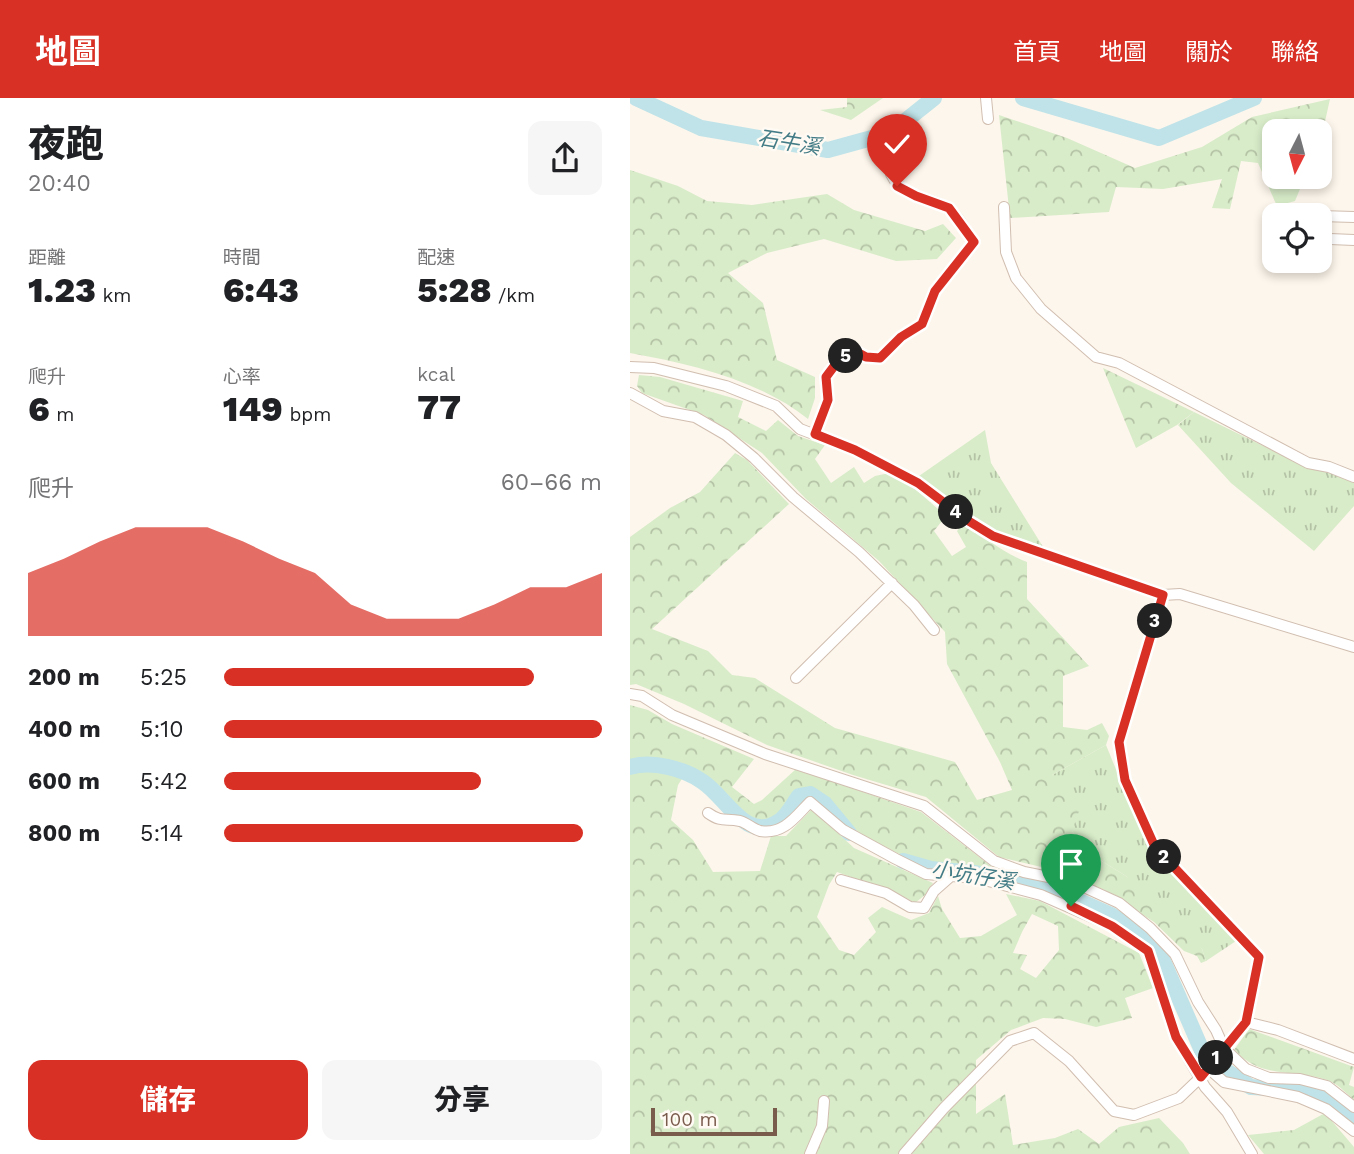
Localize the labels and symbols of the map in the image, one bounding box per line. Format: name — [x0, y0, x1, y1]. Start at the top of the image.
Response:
pin — [867, 114, 927, 186]
north arrow — [1262, 119, 1332, 189]
water label: 石牛溪 — [756, 125, 825, 160]
pin: 5 — [828, 338, 864, 374]
pin: 4 — [938, 494, 974, 530]
pin: 3 — [1138, 603, 1172, 638]
pin — [1041, 834, 1101, 906]
pin: 2 — [1146, 840, 1182, 874]
water label: 小坑仔溪 — [930, 856, 1019, 894]
pin: 1 — [1198, 1040, 1234, 1076]
scale bar — [651, 1105, 777, 1137]

